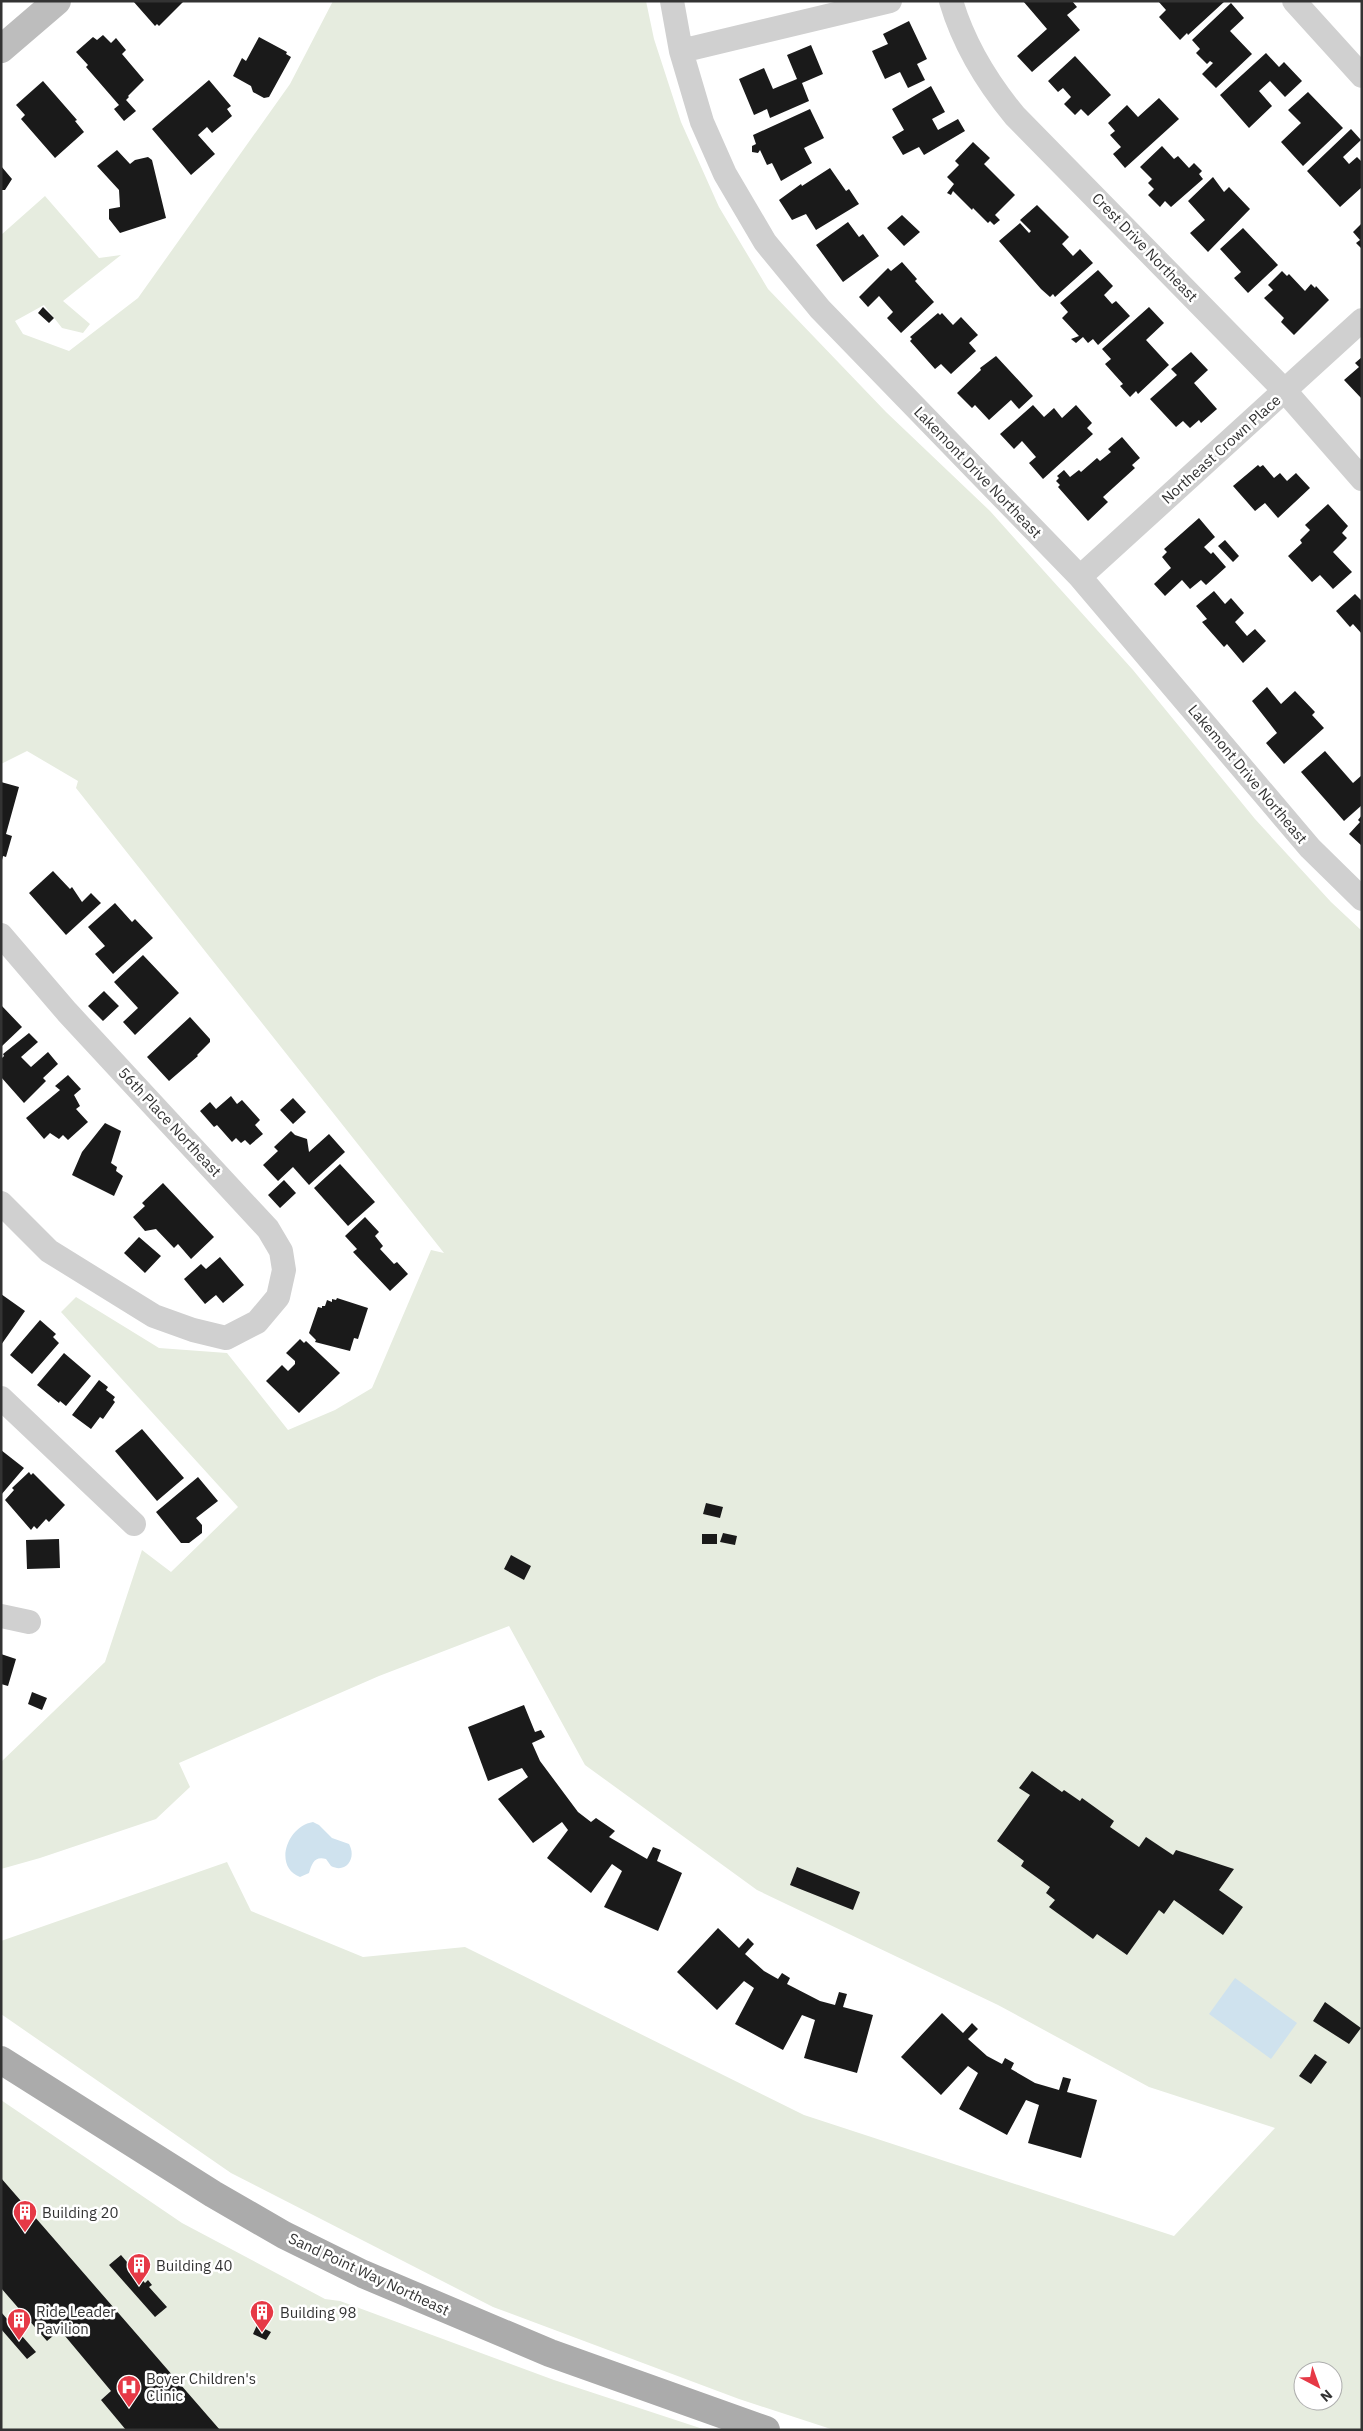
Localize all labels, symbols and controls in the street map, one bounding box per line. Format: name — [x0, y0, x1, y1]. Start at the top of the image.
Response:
street label: Crest Drive Northeast — [1088, 188, 1202, 306]
street label: Northeast Crown Place — [1157, 390, 1285, 508]
street label: Lakemont Drive Northeast — [910, 402, 1046, 542]
street label: Lakemont Drive Northeast — [1184, 701, 1312, 847]
street label: 56th Place Northeast — [114, 1063, 226, 1181]
building icon: Building 20 — [12, 2199, 38, 2233]
place label: Building 20 — [42, 2203, 119, 2222]
street label: Sand Point Way Northeast — [286, 2228, 452, 2320]
building icon: Building 40 — [126, 2252, 152, 2286]
place label: Building 40 — [156, 2256, 233, 2275]
building icon: Building 98 — [249, 2299, 275, 2333]
place label: Ride Leader Pavilion — [36, 2302, 116, 2338]
place label: Building 98 — [280, 2303, 357, 2322]
building icon: Ride Leader Pavilion — [6, 2307, 32, 2341]
north arrow — [1293, 2361, 1343, 2411]
place label: Boyer Children's Clinic — [146, 2369, 256, 2405]
hospital icon: Boyer Children's Clinic — [116, 2374, 142, 2408]
text: N — [1317, 2386, 1336, 2406]

